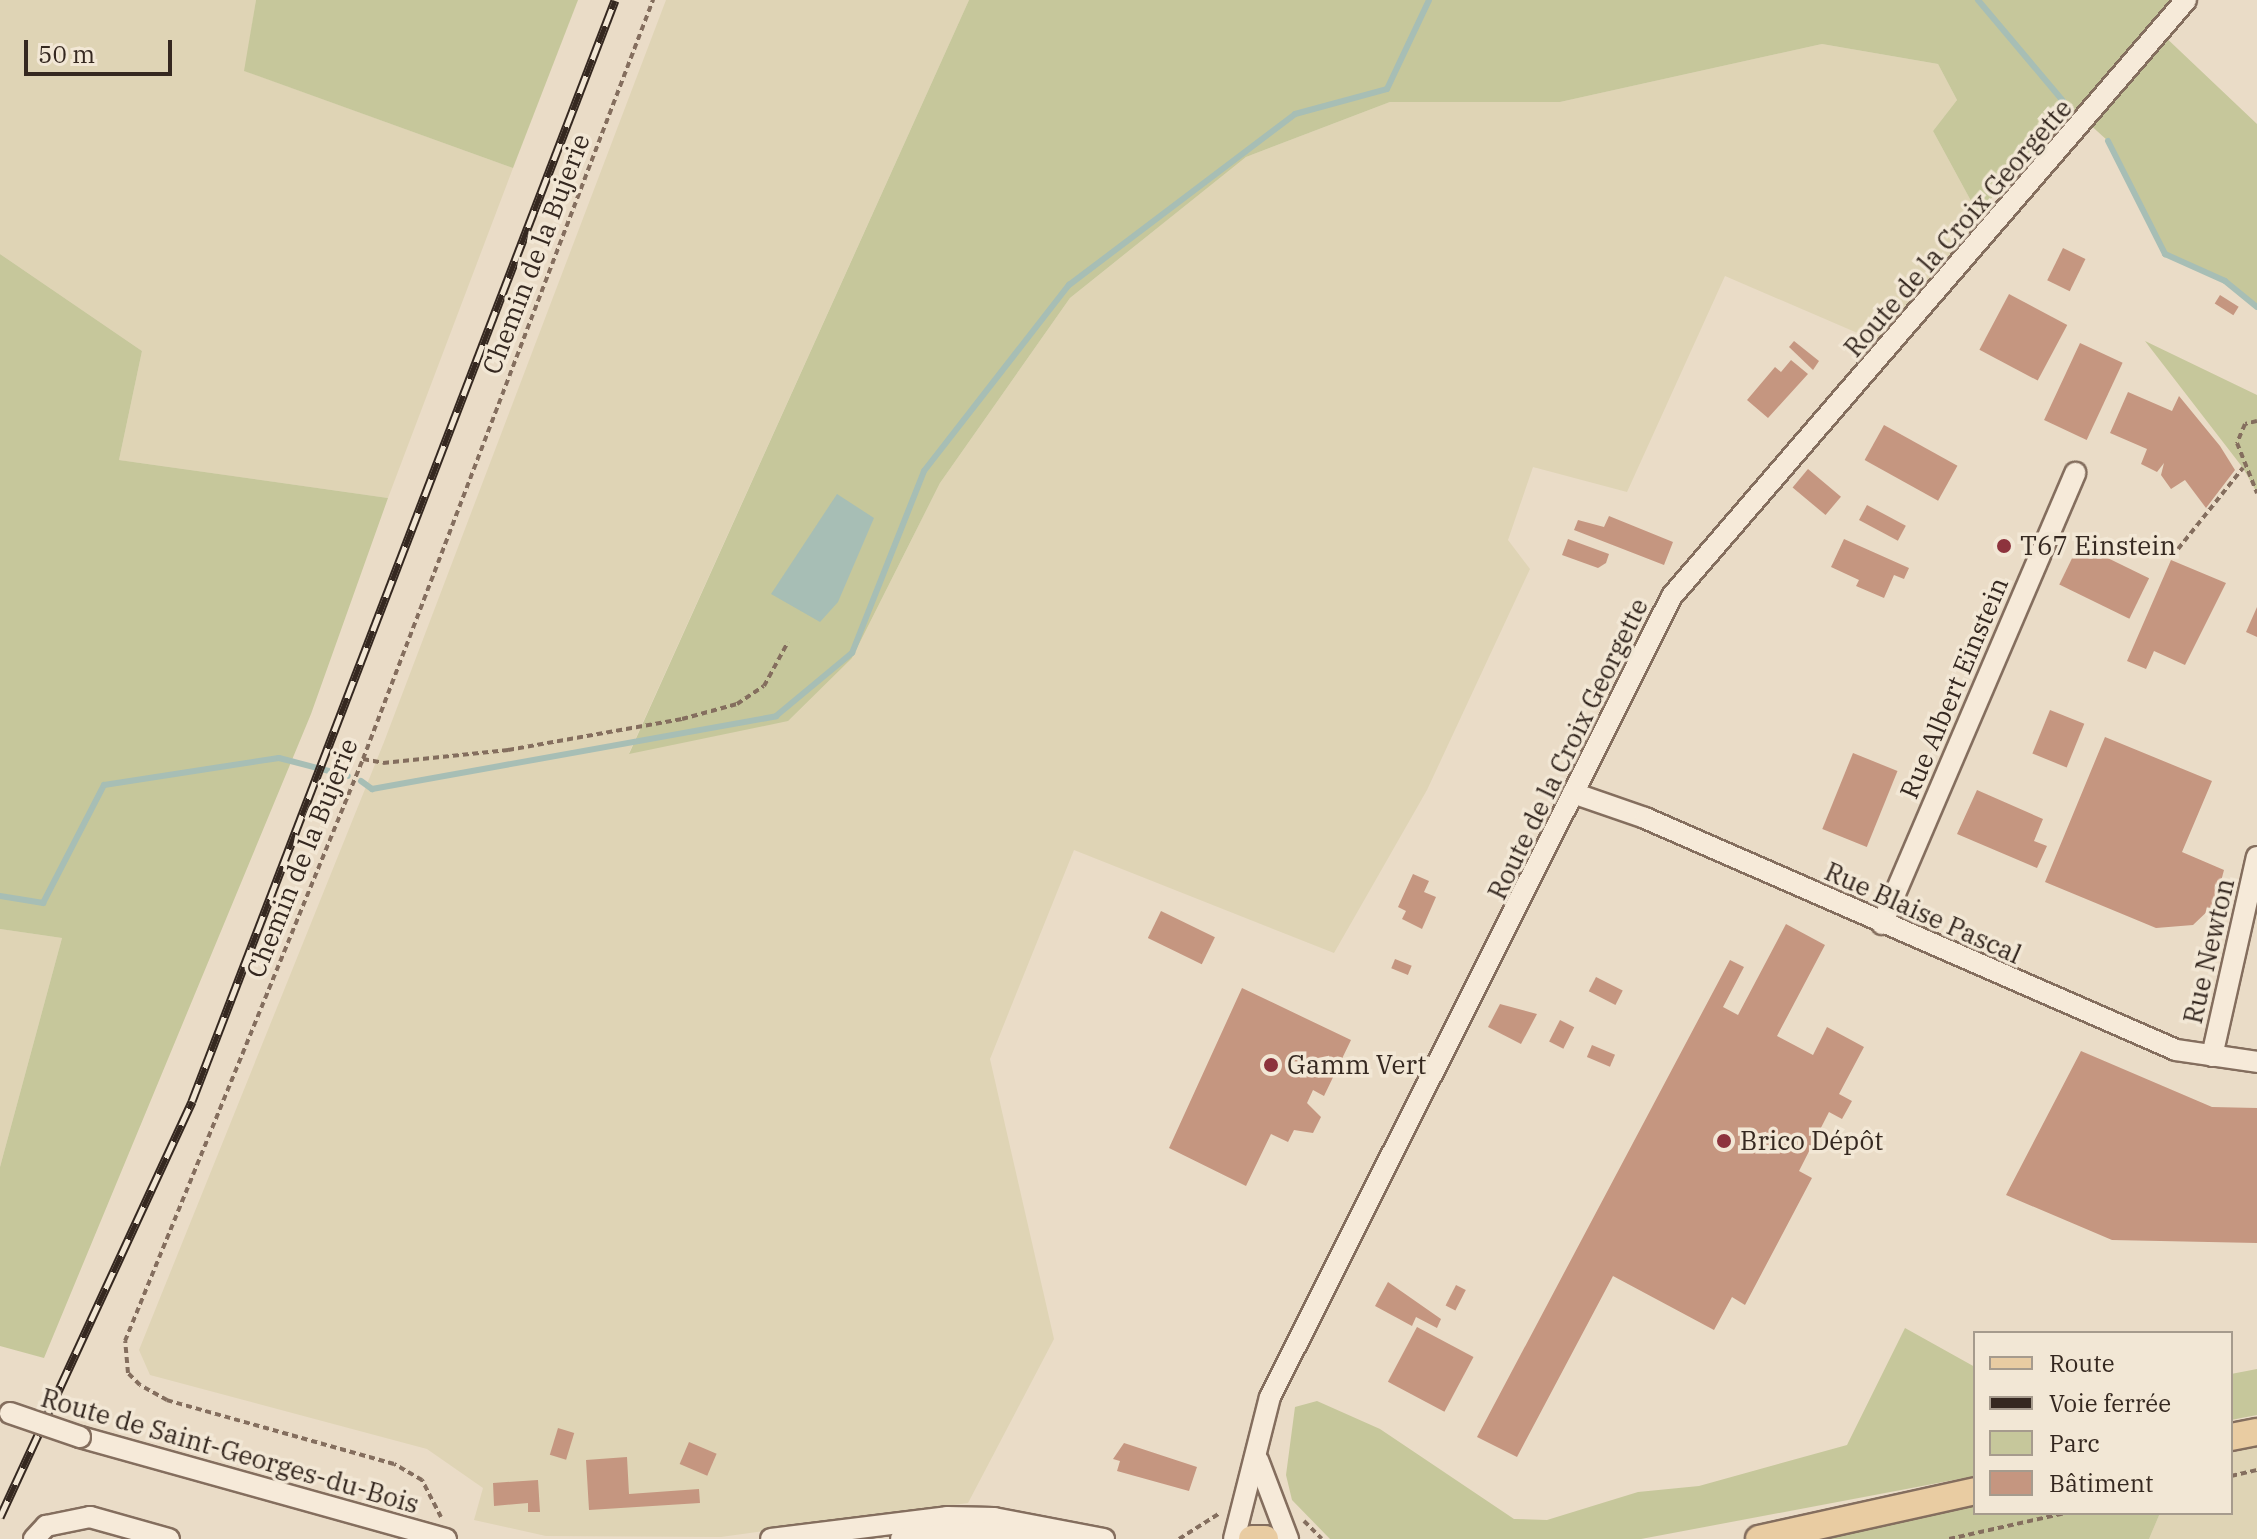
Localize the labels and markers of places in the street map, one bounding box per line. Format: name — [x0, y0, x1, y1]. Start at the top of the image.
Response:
place label: T67 Einstein — [2020, 530, 2176, 562]
marker: T67 Einstein — [1995, 537, 2013, 555]
place label: Gamm Vert — [1287, 1049, 1427, 1081]
marker: Gamm Vert — [1262, 1056, 1280, 1074]
place label: Brico Dépôt — [1740, 1125, 1883, 1157]
marker: Brico Dépôt — [1715, 1132, 1733, 1150]

